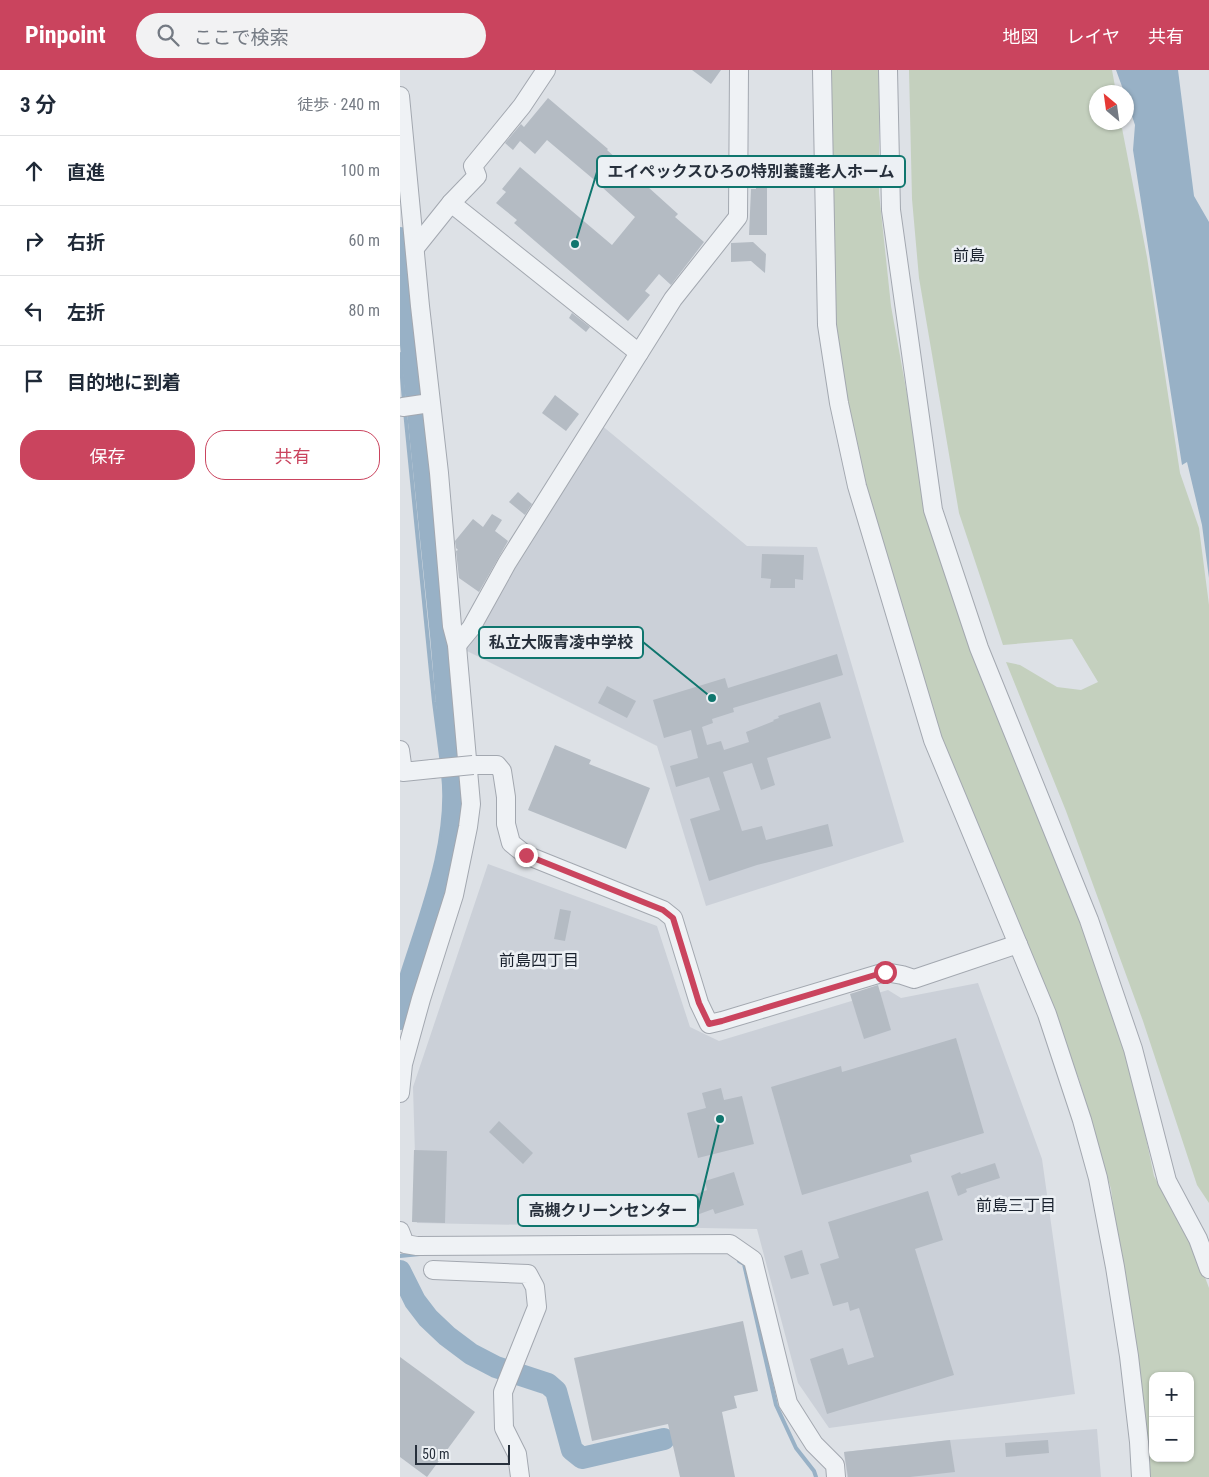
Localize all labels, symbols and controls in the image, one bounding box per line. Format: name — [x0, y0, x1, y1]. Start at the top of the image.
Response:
search box — [136, 13, 486, 58]
text: Pinpoint — [25, 21, 106, 49]
icon: search — [154, 21, 182, 49]
text: ここで検索 — [194, 26, 289, 49]
text: 地図 — [1003, 26, 1039, 47]
text: レイヤ — [1067, 26, 1120, 47]
text: 共有 — [1148, 26, 1184, 47]
north arrow — [1089, 85, 1134, 130]
text: 3 分 — [20, 93, 56, 117]
text: 徒歩 · 240 m — [297, 95, 380, 114]
callout: エイぺックスひろの特別養護老人ホーム — [597, 156, 905, 187]
icon: ahead — [20, 157, 48, 185]
text: 直進 — [67, 161, 105, 184]
text: 100 m — [341, 161, 380, 180]
text: エイぺックスひろの特別養護老人ホーム — [607, 162, 895, 181]
icon: right — [20, 227, 48, 255]
text: 右折 — [67, 231, 105, 254]
text: 60 m — [348, 231, 380, 250]
district label: 前島 — [953, 246, 985, 265]
icon: left — [20, 297, 48, 325]
text: 左折 — [67, 301, 105, 324]
text: 80 m — [348, 301, 380, 320]
icon: arrive — [20, 367, 48, 395]
text: 目的地に到着 — [67, 371, 181, 394]
button: 保存 — [20, 430, 195, 480]
button: 共有 — [205, 430, 380, 480]
callout: 私立大阪青凌中学校 — [479, 627, 643, 658]
text: 私立大阪青凌中学校 — [489, 633, 633, 652]
route end — [515, 844, 538, 867]
district label: 前島四丁目 — [499, 951, 579, 970]
route start — [874, 961, 897, 984]
callout: 高槻クリーンセンター — [518, 1195, 698, 1226]
district label: 前島三丁目 — [976, 1196, 1056, 1215]
text: 高槻クリーンセンター — [528, 1201, 688, 1220]
map controls — [1149, 1372, 1194, 1462]
button: + — [1149, 1372, 1194, 1417]
button: − — [1149, 1417, 1194, 1462]
scale bar — [415, 1442, 510, 1465]
text: 50 m — [422, 1446, 450, 1462]

